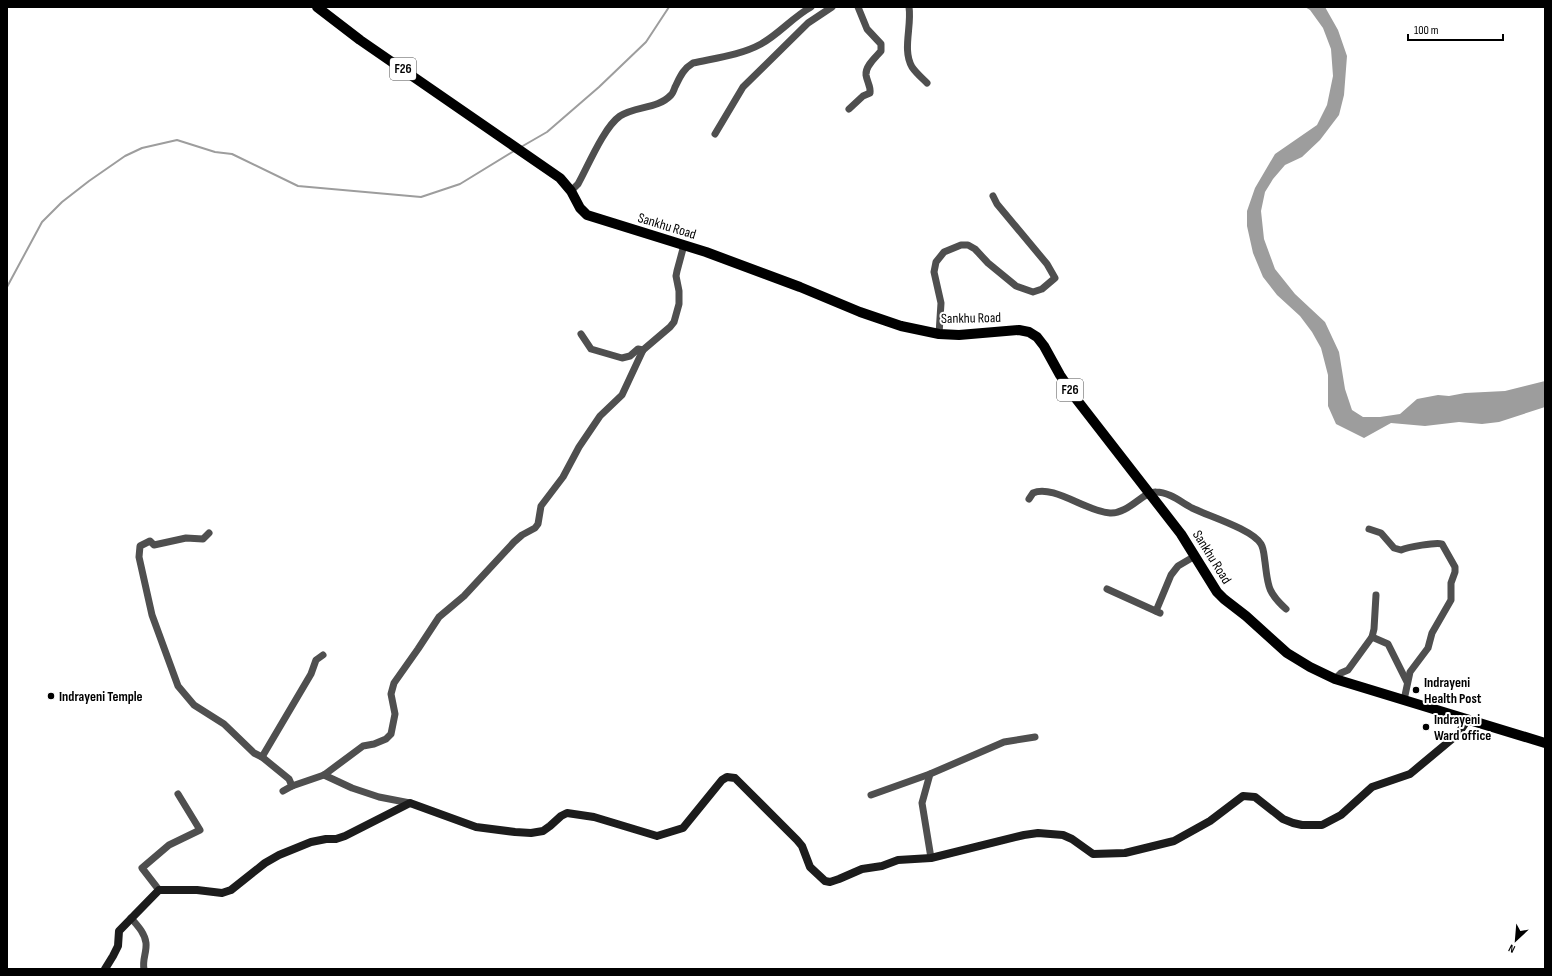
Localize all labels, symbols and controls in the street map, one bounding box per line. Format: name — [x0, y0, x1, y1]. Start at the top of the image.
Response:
scale bar — [1408, 16, 1503, 42]
text: 100 m — [1414, 23, 1439, 38]
road number: F26 — [390, 58, 416, 80]
street label: Sankhu Road — [636, 209, 698, 243]
street label: Sankhu Road — [941, 309, 1001, 327]
road number: F26 — [1057, 379, 1083, 401]
street label: Sankhu Road — [1189, 527, 1235, 587]
place label: Indrayeni Health Post — [1424, 674, 1482, 707]
marker: Indrayeni Health Post — [1411, 685, 1421, 695]
place label: Indrayeni Temple — [59, 688, 143, 705]
marker: Indrayeni Temple — [46, 691, 56, 701]
place label: Indrayeni Ward office — [1434, 711, 1491, 744]
marker: Indrayeni Ward office — [1421, 722, 1431, 732]
north arrow — [1496, 920, 1536, 960]
text: N — [1506, 941, 1517, 956]

